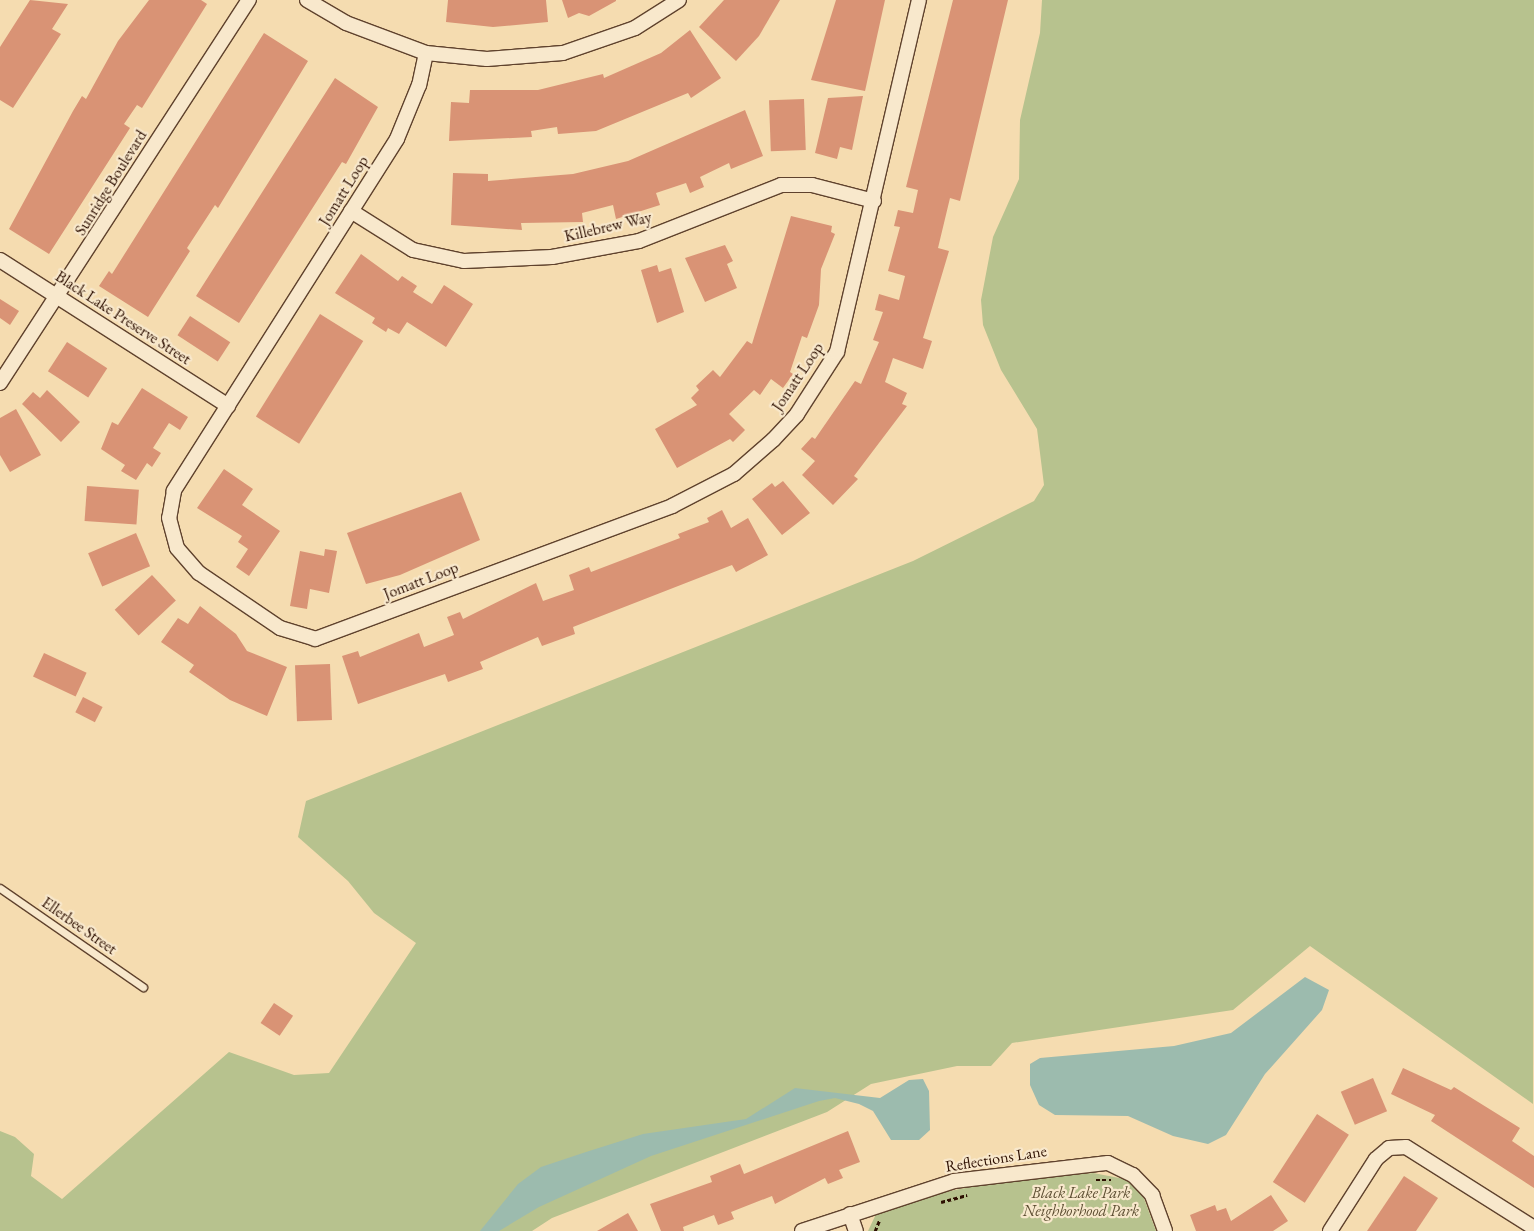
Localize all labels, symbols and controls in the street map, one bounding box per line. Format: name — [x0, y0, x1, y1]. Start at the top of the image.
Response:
street label: Sunridge Boulevard — [71, 127, 151, 239]
street label: Jomatt Loop — [315, 152, 373, 230]
street label: Killebrew Way — [562, 208, 654, 246]
street label: Black Lake Preserve Street — [52, 267, 194, 369]
street label: Jomatt Loop — [768, 339, 828, 415]
street label: Jomatt Loop — [381, 558, 461, 604]
street label: Ellerbee Street — [38, 893, 120, 959]
street label: Reflections Lane — [944, 1142, 1048, 1176]
park label: Black Lake Park Neighborhood Park — [1023, 1183, 1139, 1221]

